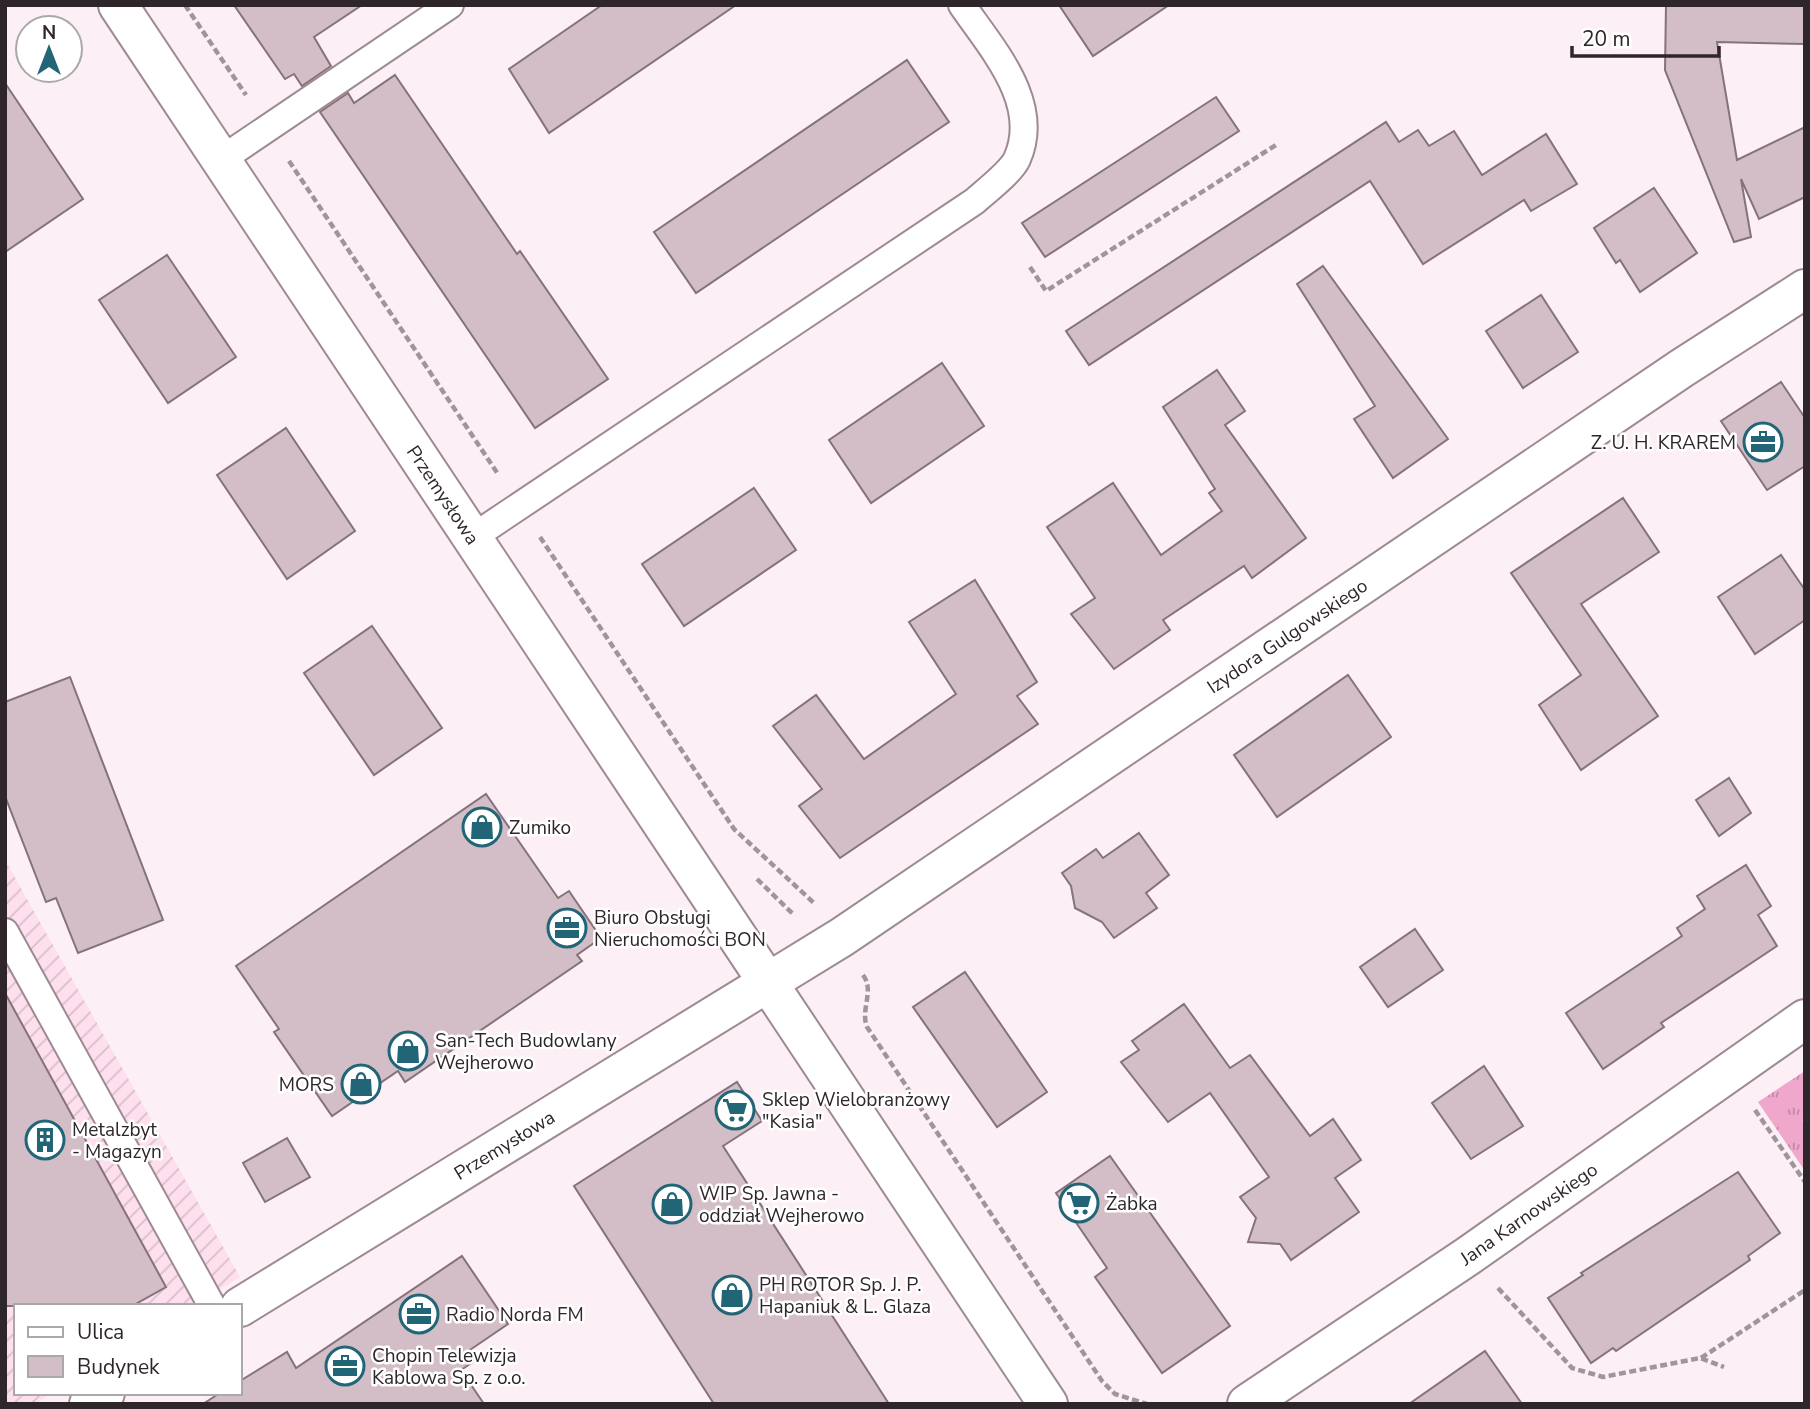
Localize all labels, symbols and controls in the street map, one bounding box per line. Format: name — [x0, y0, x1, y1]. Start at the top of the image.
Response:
north arrow — [14, 14, 84, 84]
scale bar — [1572, 14, 1719, 58]
text: N — [42, 20, 56, 46]
text: 20 m — [1582, 25, 1631, 53]
office icon: Z. U. H. KRAREM — [1742, 421, 1784, 463]
place label: Z. U. H. KRAREM — [1591, 430, 1736, 456]
street label: Przemysłowa — [400, 441, 485, 550]
street label: Izydora Gulgowskiego — [1202, 573, 1373, 700]
shop icon: Zumiko — [461, 806, 503, 848]
place label: Zumiko — [509, 815, 571, 841]
place label: Biuro Obsługi Nieruchomości BON — [594, 905, 766, 953]
office icon: Biuro Obsługi Nieruchomości BON — [546, 907, 588, 949]
place label: San-Tech Budowlany Wejherowo — [435, 1028, 617, 1076]
shop icon: San-Tech Budowlany Wejherowo — [387, 1030, 429, 1072]
shop icon: MORS — [340, 1063, 382, 1105]
place label: MORS — [279, 1072, 334, 1098]
place label: Sklep Wielobranżowy "Kasia" — [762, 1087, 950, 1135]
supermarket icon: Sklep Wielobranżowy "Kasia" — [714, 1089, 756, 1131]
street label: Przemysłowa — [449, 1105, 560, 1186]
place label: Metalzbyt - Magazyn — [72, 1117, 162, 1165]
building icon: Metalzbyt - Magazyn — [24, 1119, 66, 1161]
street label: Jana Karnowskiego — [1454, 1157, 1603, 1272]
place label: WIP Sp. Jawna - oddział Wejherowo — [699, 1181, 864, 1229]
supermarket icon: Żabka — [1058, 1182, 1100, 1224]
shop icon: WIP Sp. Jawna - oddział Wejherowo — [651, 1183, 693, 1225]
place label: Żabka — [1106, 1191, 1158, 1217]
place label: PH ROTOR Sp. J. P. Hapaniuk & L. Glaza — [759, 1272, 931, 1320]
shop icon: PH ROTOR Sp. J. P. Hapaniuk & L. Glaza — [711, 1274, 753, 1316]
office icon: Radio Norda FM — [398, 1293, 440, 1335]
place label: Radio Norda FM — [446, 1302, 584, 1328]
legend — [14, 1304, 242, 1395]
text: Ulica — [77, 1318, 124, 1346]
place label: Chopin Telewizja Kablowa Sp. z o.o. — [372, 1343, 526, 1391]
office icon: Chopin Telewizja Kablowa Sp. z o.o. — [324, 1345, 366, 1387]
text: Budynek — [77, 1353, 160, 1381]

